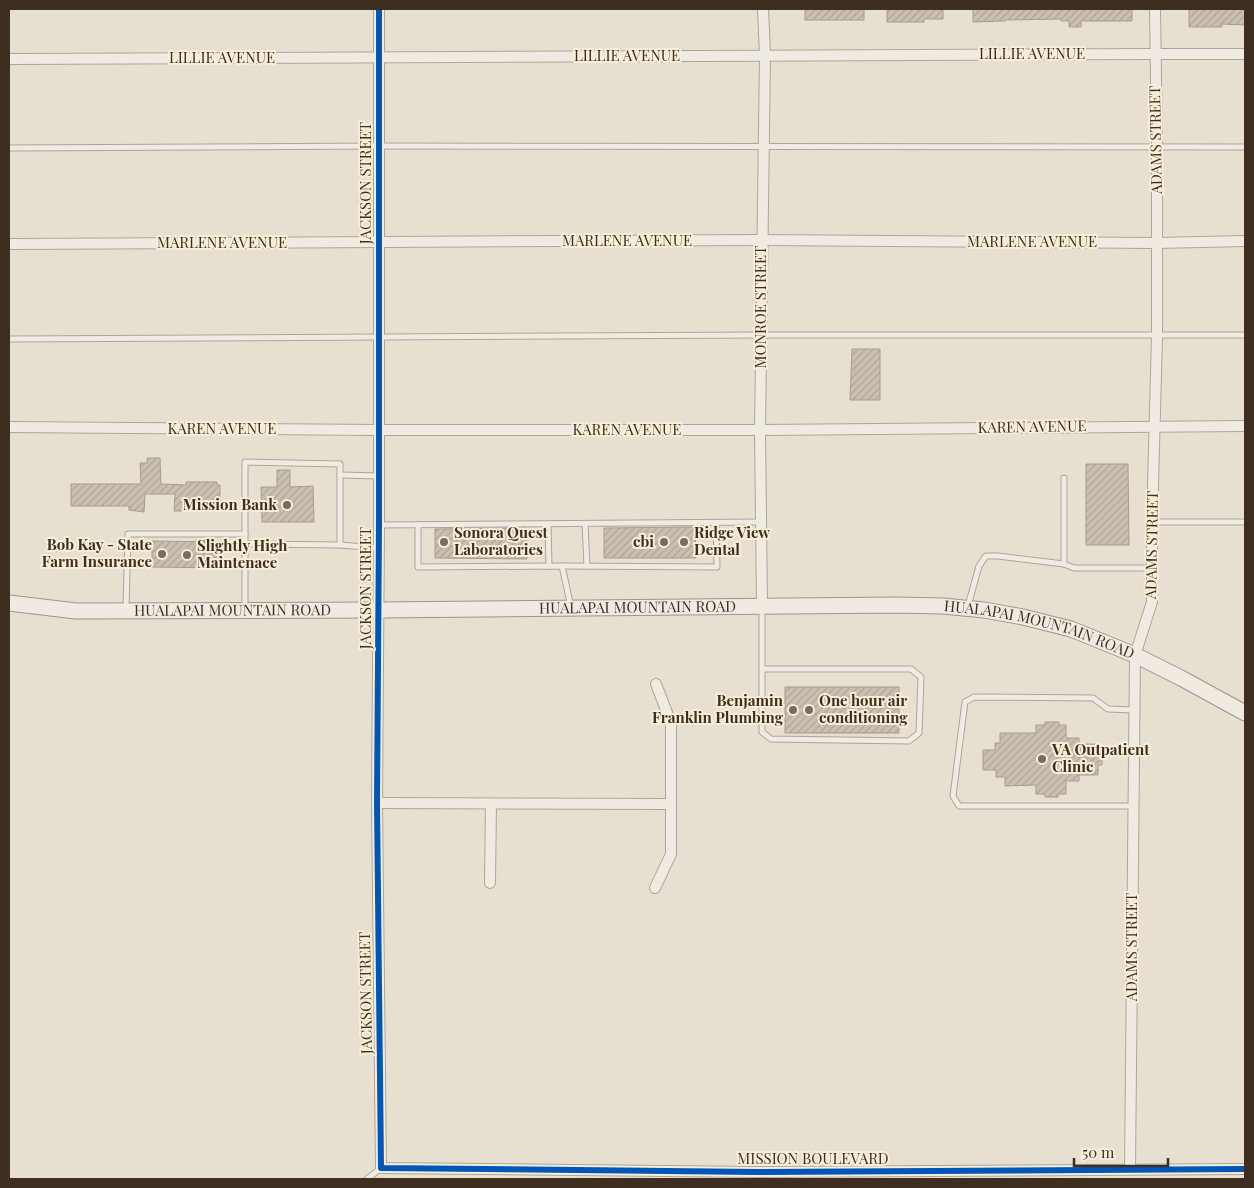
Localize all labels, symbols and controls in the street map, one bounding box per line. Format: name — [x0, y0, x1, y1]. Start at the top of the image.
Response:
street label: LILLIE AVENUE — [979, 43, 1085, 63]
street label: LILLIE AVENUE — [574, 45, 680, 65]
street label: LILLIE AVENUE — [169, 47, 275, 67]
street label: ADAMS STREET — [1144, 86, 1166, 195]
street label: JACKSON STREET — [355, 122, 375, 245]
street label: MARLENE AVENUE — [562, 230, 692, 250]
street label: MARLENE AVENUE — [967, 231, 1097, 251]
street label: MARLENE AVENUE — [157, 232, 287, 252]
street label: MONROE STREET — [750, 246, 770, 368]
street label: KAREN AVENUE — [977, 415, 1087, 437]
street label: KAREN AVENUE — [168, 418, 276, 438]
street label: KAREN AVENUE — [573, 419, 681, 439]
street label: ADAMS STREET — [1140, 491, 1162, 600]
place label: Mission Bank — [183, 494, 277, 514]
marker: Mission Bank — [281, 499, 293, 511]
place label: Sonora Quest Laboratories — [454, 522, 549, 559]
place label: Ridge View Dental — [694, 522, 770, 559]
street label: JACKSON STREET — [355, 527, 375, 650]
place label: cbi — [633, 531, 654, 551]
place label: Bob Kay - State Farm Insurance — [42, 534, 152, 571]
place label: Slightly High Maintenace — [197, 535, 287, 572]
marker: Sonora Quest Laboratories — [438, 536, 450, 548]
marker: cbi — [658, 536, 670, 548]
marker: Ridge View Dental — [678, 536, 690, 548]
marker: Bob Kay - State Farm Insurance — [156, 548, 168, 560]
marker: Slightly High Maintenace — [181, 549, 193, 561]
street label: HUALAPAI MOUNTAIN ROAD — [943, 595, 1138, 663]
street label: HUALAPAI MOUNTAIN ROAD — [539, 596, 736, 617]
street label: HUALAPAI MOUNTAIN ROAD — [134, 599, 331, 620]
place label: Benjamin Franklin Plumbing — [652, 690, 784, 727]
place label: One hour air conditioning — [819, 690, 908, 727]
marker: Benjamin Franklin Plumbing — [787, 704, 799, 716]
marker: One hour air conditioning — [803, 704, 815, 716]
place label: VA Outpatient Clinic — [1051, 739, 1150, 776]
marker: VA Outpatient Clinic — [1036, 753, 1048, 765]
street label: ADAMS STREET — [1121, 893, 1141, 1002]
street label: JACKSON STREET — [354, 932, 376, 1055]
scale bar — [1074, 1136, 1168, 1168]
text: 50 m — [1082, 1142, 1115, 1162]
street label: MISSION BOULEVARD — [737, 1148, 889, 1168]

